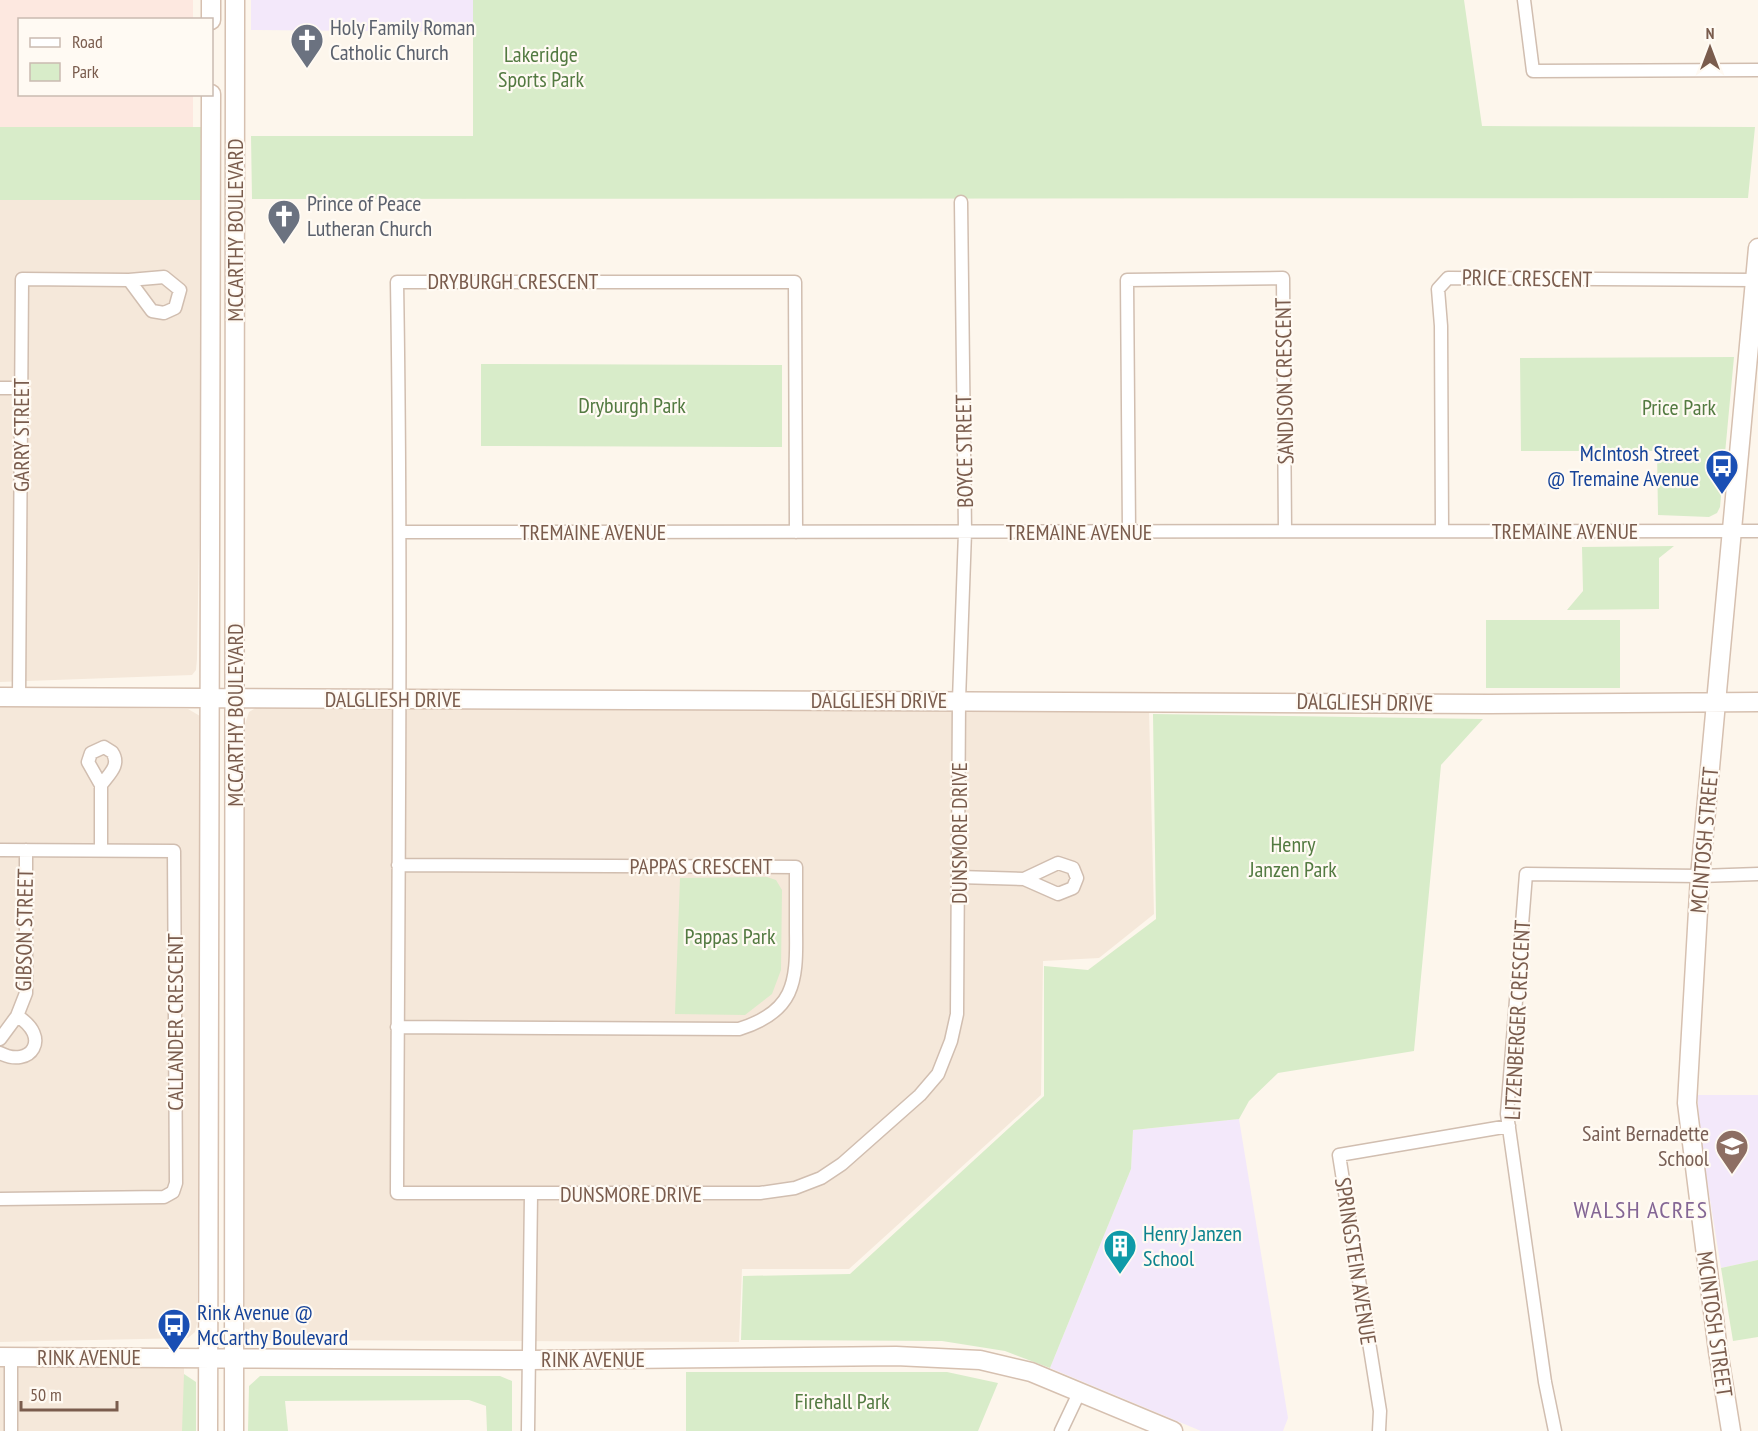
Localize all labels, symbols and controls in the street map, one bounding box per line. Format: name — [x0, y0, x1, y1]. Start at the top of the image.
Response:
place label: Holy Family Roman Catholic Church — [330, 13, 475, 66]
legend — [18, 18, 213, 96]
north arrow — [1680, 18, 1740, 78]
church icon: Holy Family Roman Catholic Church — [289, 22, 325, 69]
text: N — [1706, 23, 1714, 43]
text: Road — [72, 30, 103, 53]
park label: Lakeridge Sports Park — [498, 40, 584, 93]
text: Park — [72, 60, 99, 83]
street label: MCCARTHY BOULEVARD — [221, 138, 249, 322]
place label: Prince of Peace Lutheran Church — [307, 189, 432, 242]
church icon: Prince of Peace Lutheran Church — [266, 198, 302, 245]
street label: PRICE CRESCENT — [1462, 263, 1593, 293]
street label: DRYBURGH CRESCENT — [428, 267, 599, 295]
street label: SANDISON CRESCENT — [1269, 297, 1299, 465]
street label: GARRY STREET — [7, 378, 35, 492]
park label: Dryburgh Park — [578, 391, 686, 419]
park label: Price Park — [1642, 393, 1716, 421]
street label: BOYCE STREET — [949, 394, 979, 508]
place label: McIntosh Street @ Tremaine Avenue — [1547, 439, 1699, 492]
bus stop icon: McIntosh Street @ Tremaine Avenue — [1704, 448, 1740, 495]
street label: TREMAINE AVENUE — [1492, 517, 1638, 545]
street label: TREMAINE AVENUE — [520, 518, 666, 546]
street label: TREMAINE AVENUE — [1006, 518, 1152, 546]
street label: MCCARTHY BOULEVARD — [221, 623, 249, 807]
street label: DALGLIESH DRIVE — [325, 685, 461, 713]
street label: DALGLIESH DRIVE — [811, 686, 947, 714]
street label: DALGLIESH DRIVE — [1296, 687, 1434, 717]
street label: DUNSMORE DRIVE — [945, 762, 973, 904]
street label: MCINTOSH STREET — [1684, 766, 1724, 914]
park label: Henry Janzen Park — [1248, 830, 1337, 883]
street label: PAPPAS CRESCENT — [629, 852, 773, 880]
street label: GIBSON STREET — [9, 868, 39, 992]
street label: LITZENBERGER CRESCENT — [1498, 919, 1536, 1121]
park label: Pappas Park — [685, 922, 776, 950]
street label: CALLANDER CRESCENT — [161, 933, 189, 1111]
place label: Saint Bernadette School — [1582, 1119, 1710, 1172]
school or university icon: Saint Bernadette School — [1714, 1128, 1750, 1175]
street label: SPRINGSTEIN AVENUE — [1329, 1175, 1383, 1347]
street label: DUNSMORE DRIVE — [560, 1180, 702, 1208]
district label: WALSH ACRES — [1574, 1194, 1708, 1225]
place label: Henry Janzen School — [1143, 1219, 1242, 1272]
building icon: Henry Janzen School — [1102, 1228, 1138, 1275]
street label: MCINTOSH STREET — [1691, 1249, 1739, 1399]
place label: Rink Avenue @ McCarthy Boulevard — [197, 1298, 348, 1351]
bus stop icon: Rink Avenue @ McCarthy Boulevard — [156, 1307, 192, 1354]
street label: RINK AVENUE — [37, 1343, 141, 1371]
street label: RINK AVENUE — [541, 1345, 645, 1373]
scale bar — [21, 1374, 117, 1412]
text: 50 m — [30, 1383, 62, 1406]
park label: Firehall Park — [794, 1387, 890, 1415]

